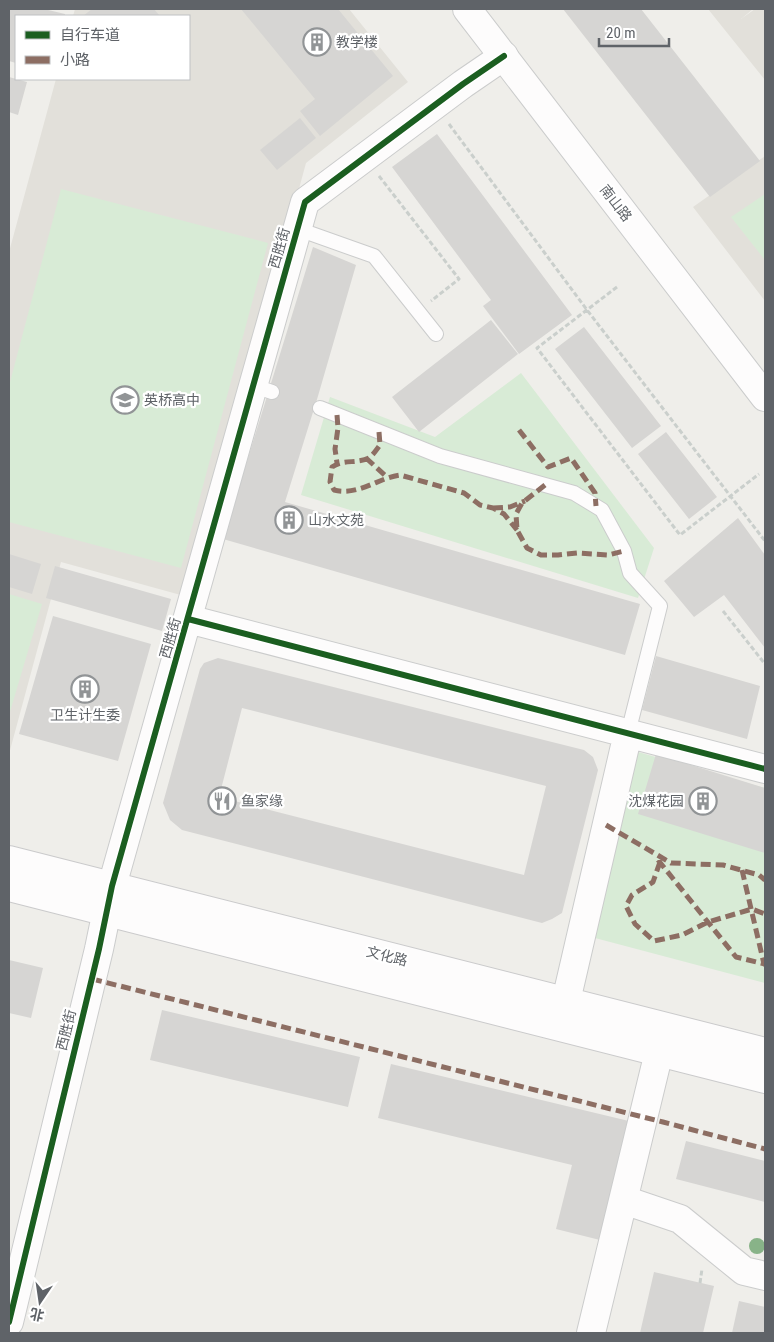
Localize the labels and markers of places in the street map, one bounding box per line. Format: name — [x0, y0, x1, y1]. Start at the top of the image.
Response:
building icon: 教学楼 — [302, 27, 332, 57]
place label: 教学楼 — [336, 34, 378, 50]
school or university icon: 英桥高中 — [110, 385, 140, 415]
place label: 英桥高中 — [144, 392, 200, 408]
building icon: 山水文苑 — [274, 505, 304, 535]
place label: 山水文苑 — [308, 512, 364, 528]
building icon: 卫生计生委 — [70, 674, 100, 704]
place label: 卫生计生委 — [50, 707, 120, 723]
restaurant icon: 鱼家缘 — [207, 786, 237, 816]
building icon: 沈煤花园 — [688, 786, 718, 816]
place label: 鱼家缘 — [241, 793, 283, 809]
place label: 沈煤花园 — [628, 793, 684, 809]

